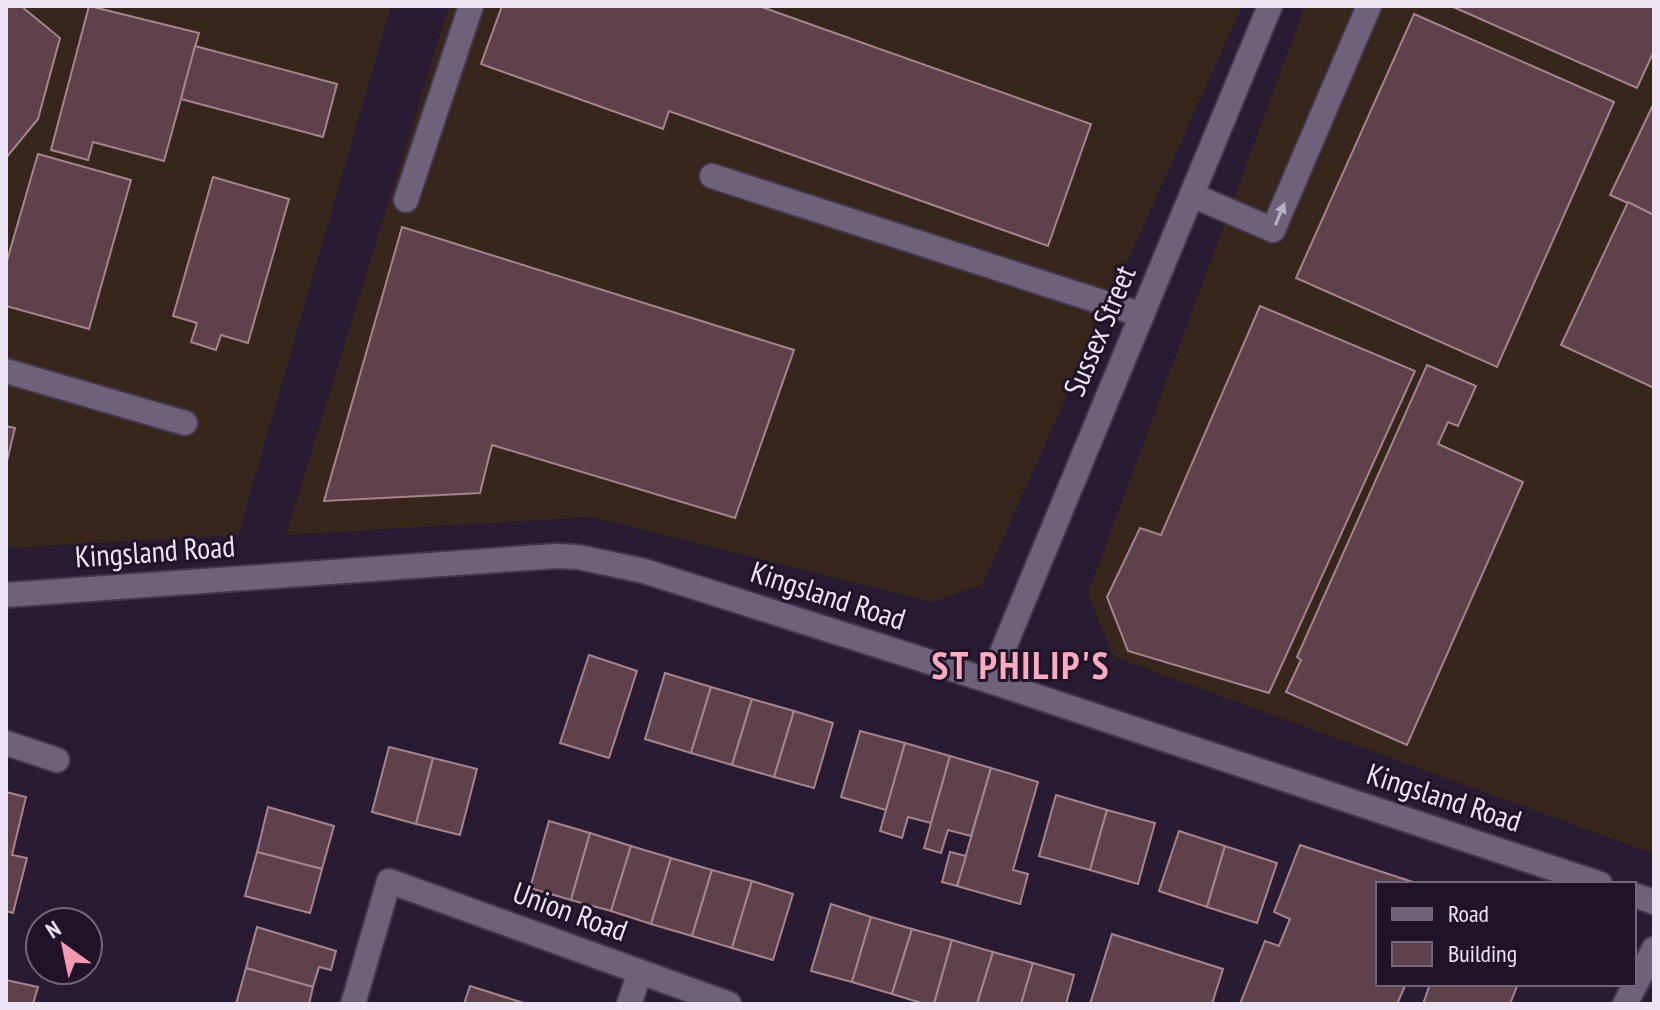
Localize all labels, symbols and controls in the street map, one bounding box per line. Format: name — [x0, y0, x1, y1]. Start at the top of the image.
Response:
one-way arrow — [1274, 202, 1287, 226]
street label: Sussex Street — [1054, 259, 1144, 402]
street label: Kingsland Road — [74, 525, 236, 576]
street label: Kingsland Road — [746, 551, 911, 638]
district label: ST PHILIP'S — [932, 640, 1110, 689]
street label: Kingsland Road — [1362, 753, 1527, 840]
street label: Union Road — [508, 872, 633, 949]
legend — [1376, 882, 1636, 986]
text: Road — [1448, 898, 1489, 929]
north arrow — [24, 906, 104, 986]
text: N — [40, 914, 66, 944]
text: Building — [1448, 938, 1517, 969]

